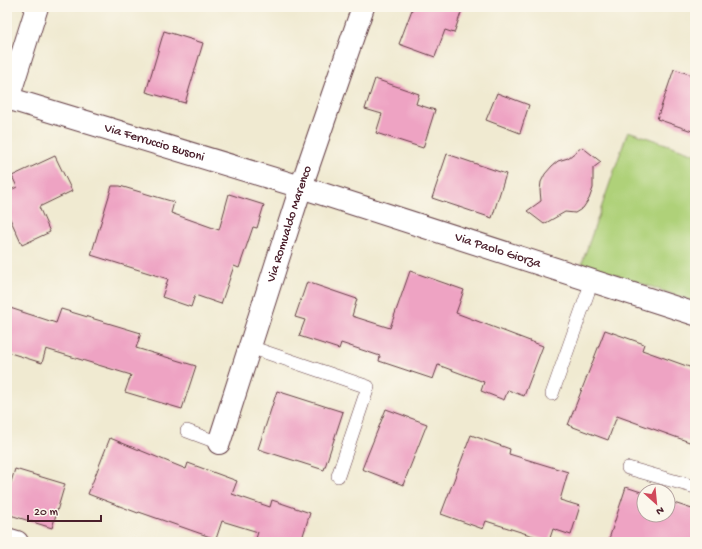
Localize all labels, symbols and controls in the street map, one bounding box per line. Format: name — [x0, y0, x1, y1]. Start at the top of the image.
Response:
street label: Via Ferruccio Busoni — [102, 120, 206, 165]
street label: Via Romualdo Marenco — [263, 163, 315, 285]
street label: Via Paolo Giorza — [452, 229, 544, 272]
north arrow — [636, 483, 676, 523]
scale bar — [28, 497, 101, 523]
text: N — [654, 503, 666, 517]
text: 20 m — [34, 506, 59, 520]

